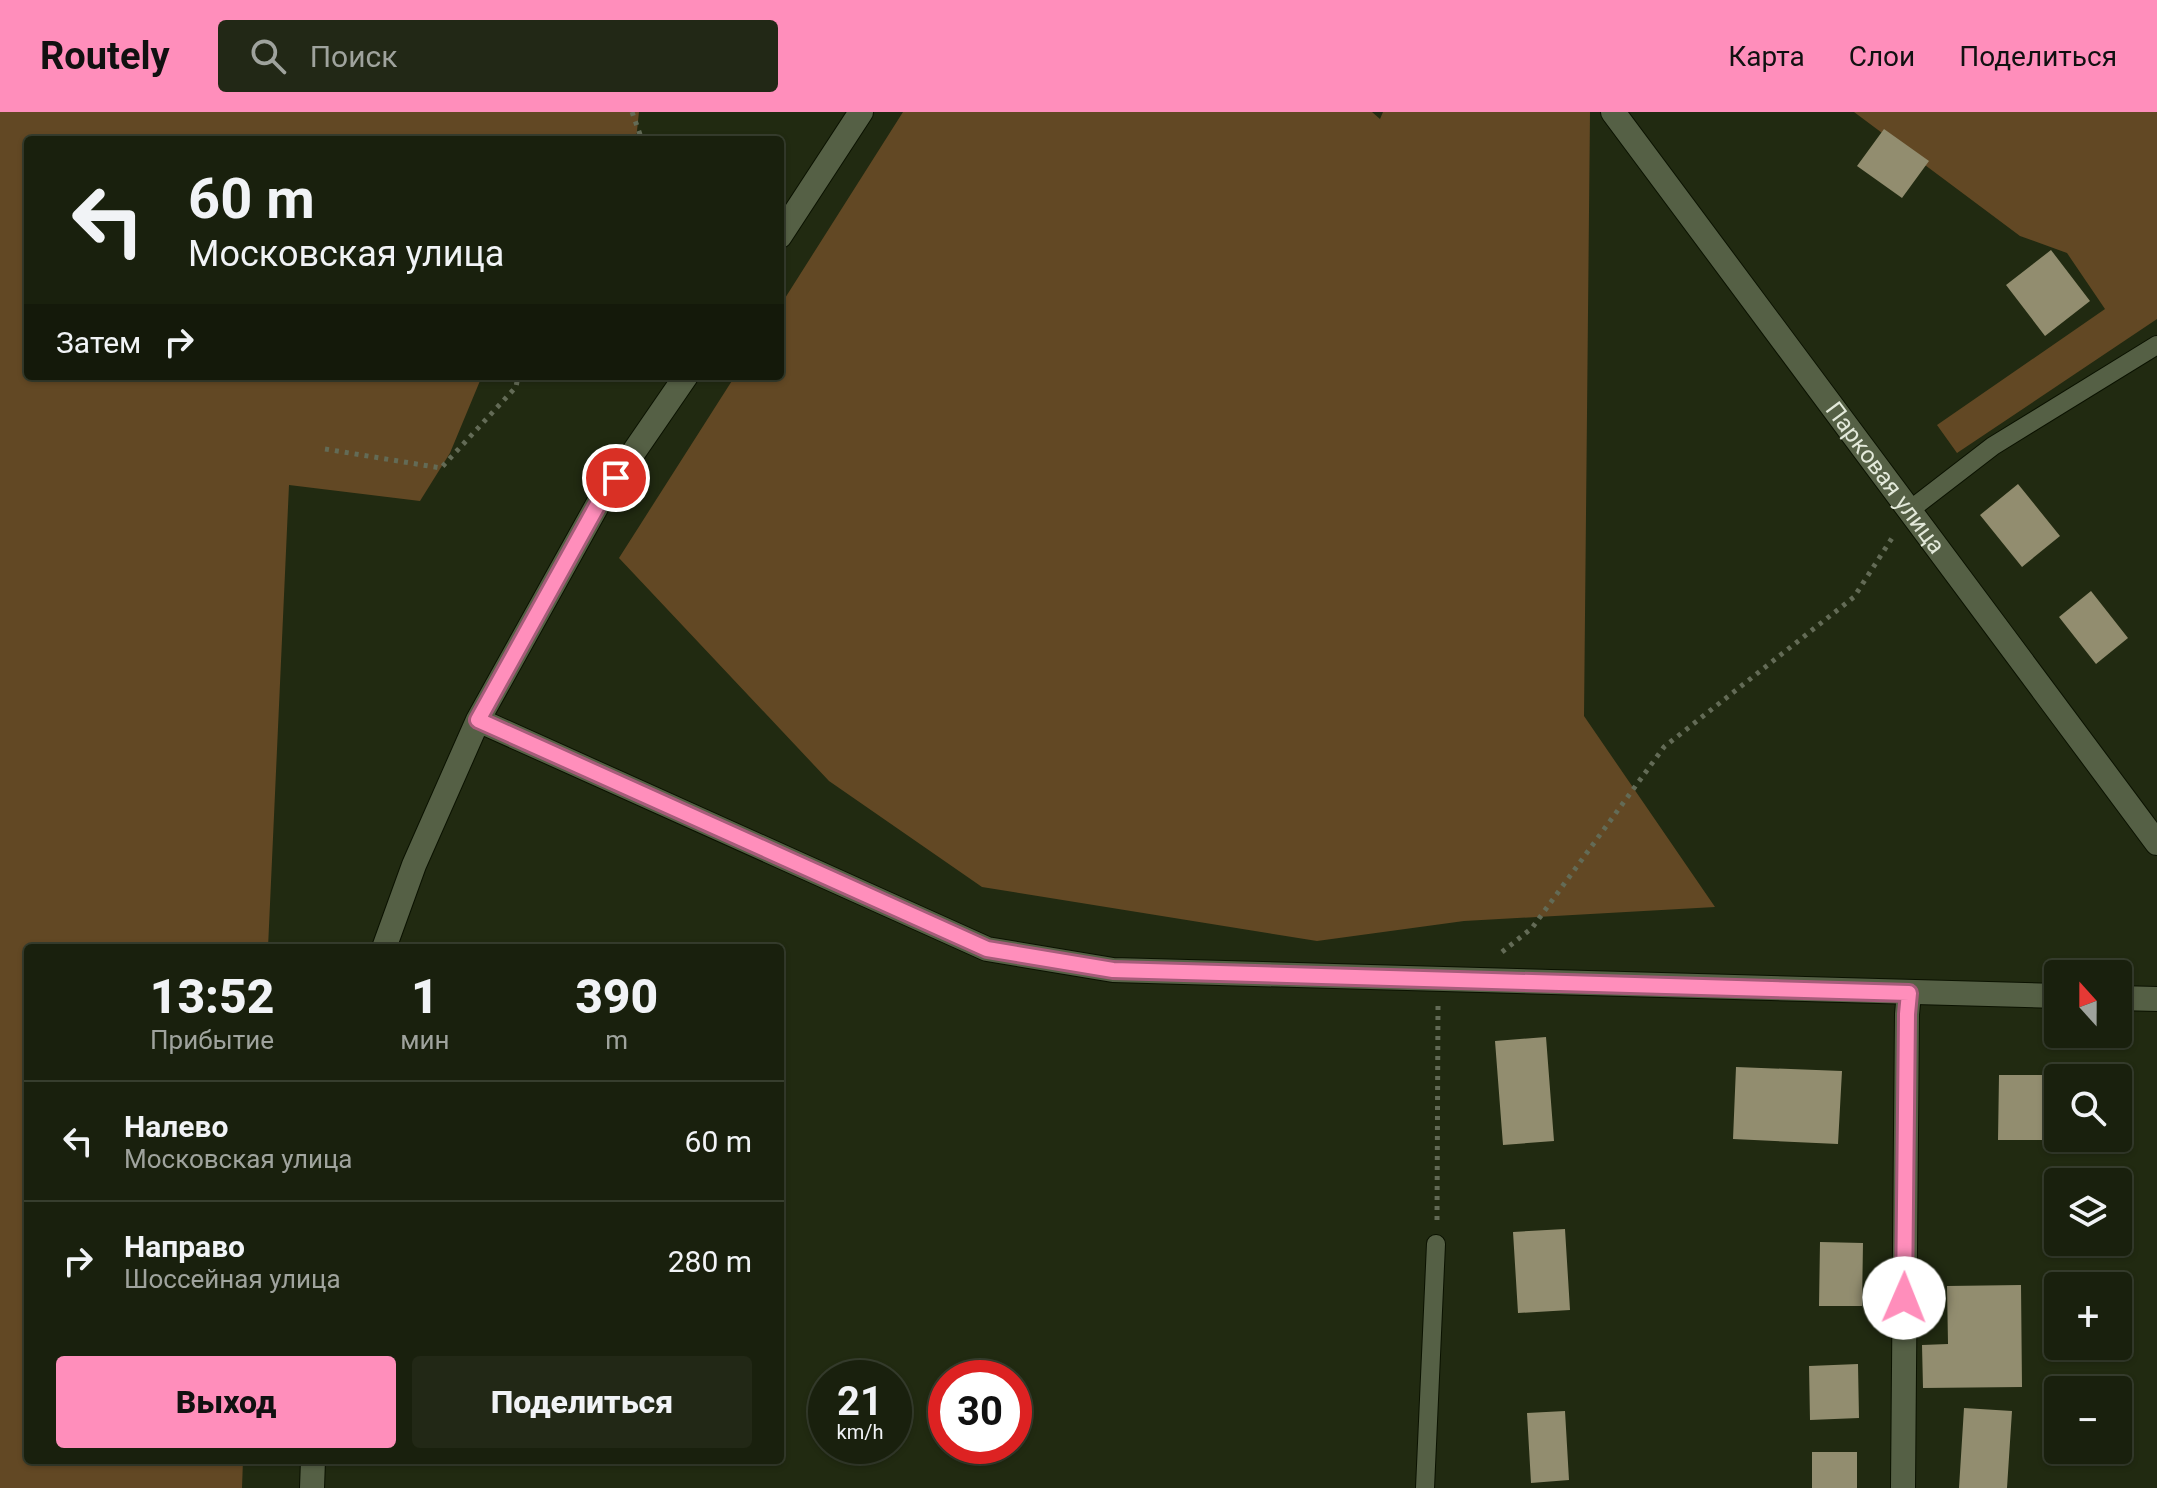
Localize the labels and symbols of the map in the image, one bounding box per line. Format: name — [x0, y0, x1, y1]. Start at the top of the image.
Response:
street label: Парковая улица — [1820, 396, 1951, 559]
pin — [582, 444, 650, 512]
north arrow — [2044, 960, 2132, 1048]
position arrow — [1862, 1256, 1946, 1340]
speed limit sign: 30 — [928, 1360, 1032, 1464]

